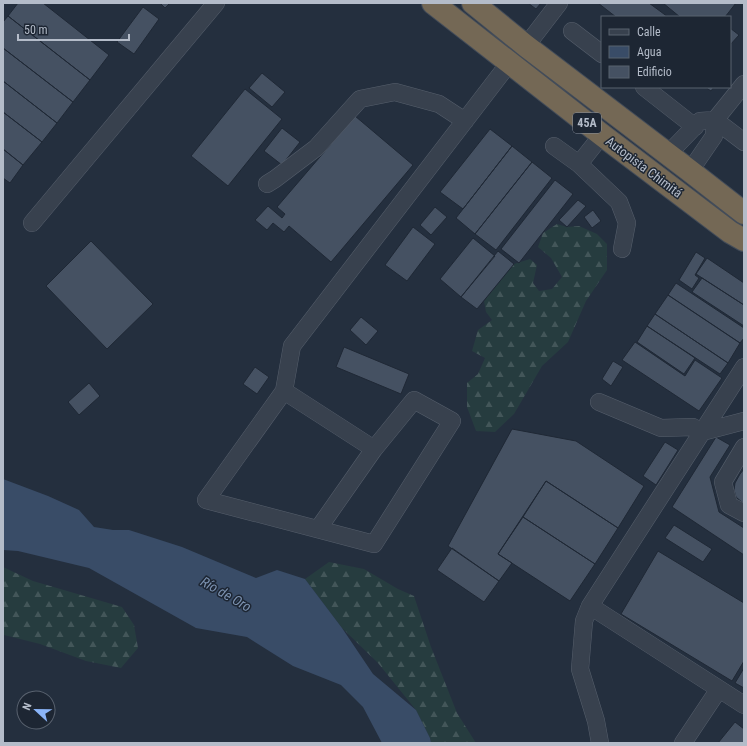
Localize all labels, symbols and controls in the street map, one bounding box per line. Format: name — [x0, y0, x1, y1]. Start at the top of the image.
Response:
scale bar — [18, 16, 129, 42]
legend — [601, 16, 731, 88]
text: 50 m — [24, 23, 48, 37]
text: Calle — [637, 25, 661, 39]
text: Agua — [637, 45, 662, 59]
text: Edificio — [637, 65, 672, 79]
road number: 45A — [573, 113, 601, 133]
street label: Autopista Chimitá — [603, 133, 685, 201]
water label: Río de Oro — [198, 573, 254, 615]
north arrow — [16, 690, 56, 730]
text: N — [20, 701, 35, 712]

